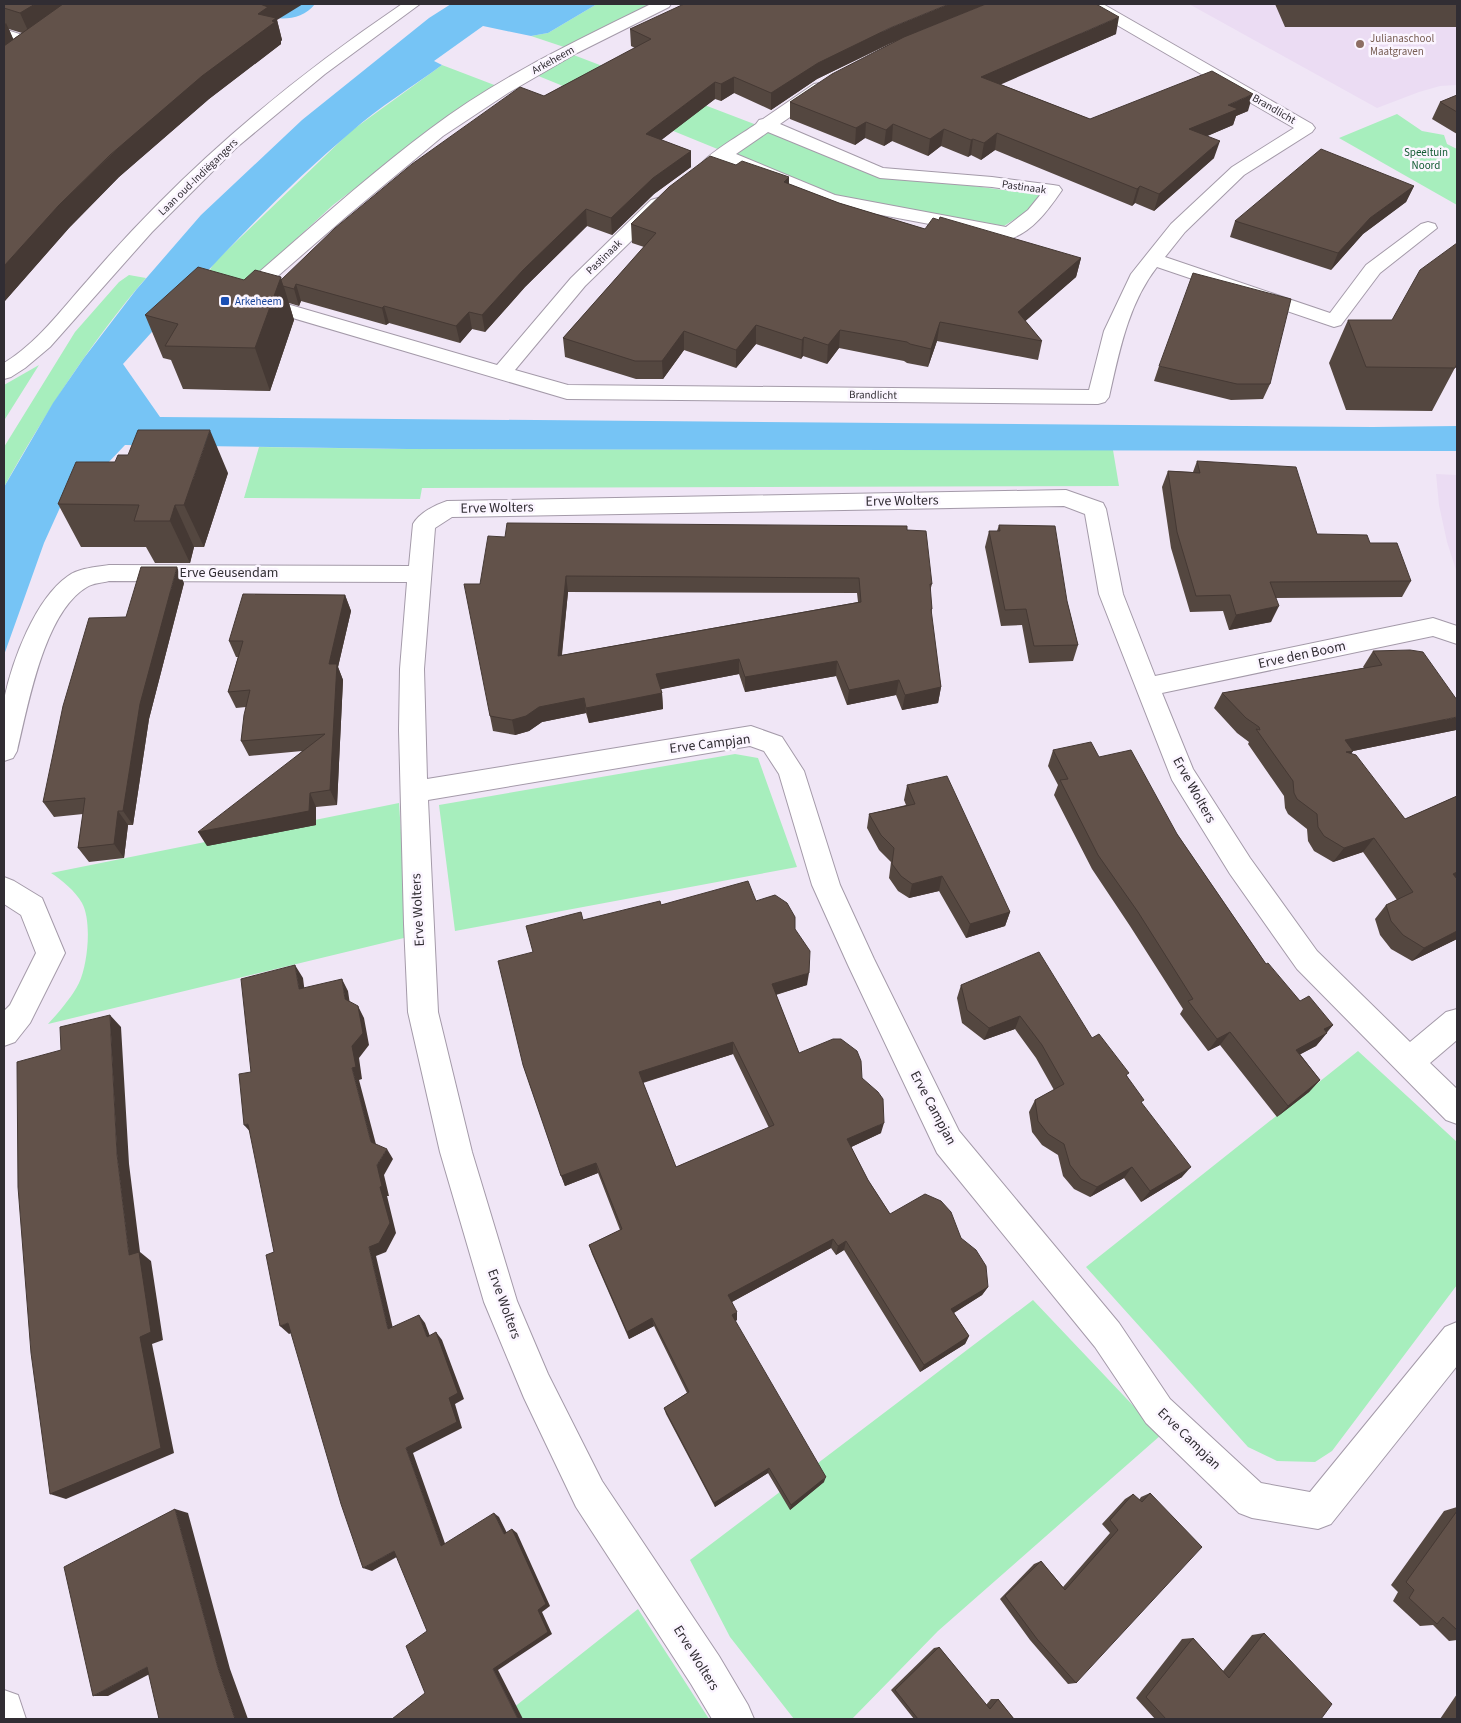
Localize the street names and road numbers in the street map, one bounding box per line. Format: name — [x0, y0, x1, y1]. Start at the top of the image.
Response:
street label: Arkeheem — [529, 42, 577, 78]
street label: Brandlicht — [1249, 91, 1299, 128]
street label: Laan oud-Indiëgangers — [155, 135, 241, 219]
street label: Pastinaak — [1001, 176, 1048, 198]
street label: Pastinaak — [583, 236, 626, 278]
street label: Brandlicht — [849, 387, 897, 403]
street label: Erve Wolters — [865, 490, 939, 512]
street label: Erve Wolters — [460, 497, 534, 519]
street label: Erve Geusendam — [180, 563, 278, 583]
street label: Erve den Boom — [1256, 636, 1348, 674]
street label: Erve Campjan — [668, 729, 752, 759]
street label: Erve Wolters — [1168, 753, 1221, 827]
street label: Erve Wolters — [406, 873, 430, 947]
street label: Erve Campjan — [905, 1067, 961, 1149]
street label: Erve Wolters — [482, 1266, 526, 1342]
street label: Erve Campjan — [1153, 1404, 1225, 1474]
street label: Erve Wolters — [668, 1622, 724, 1694]

